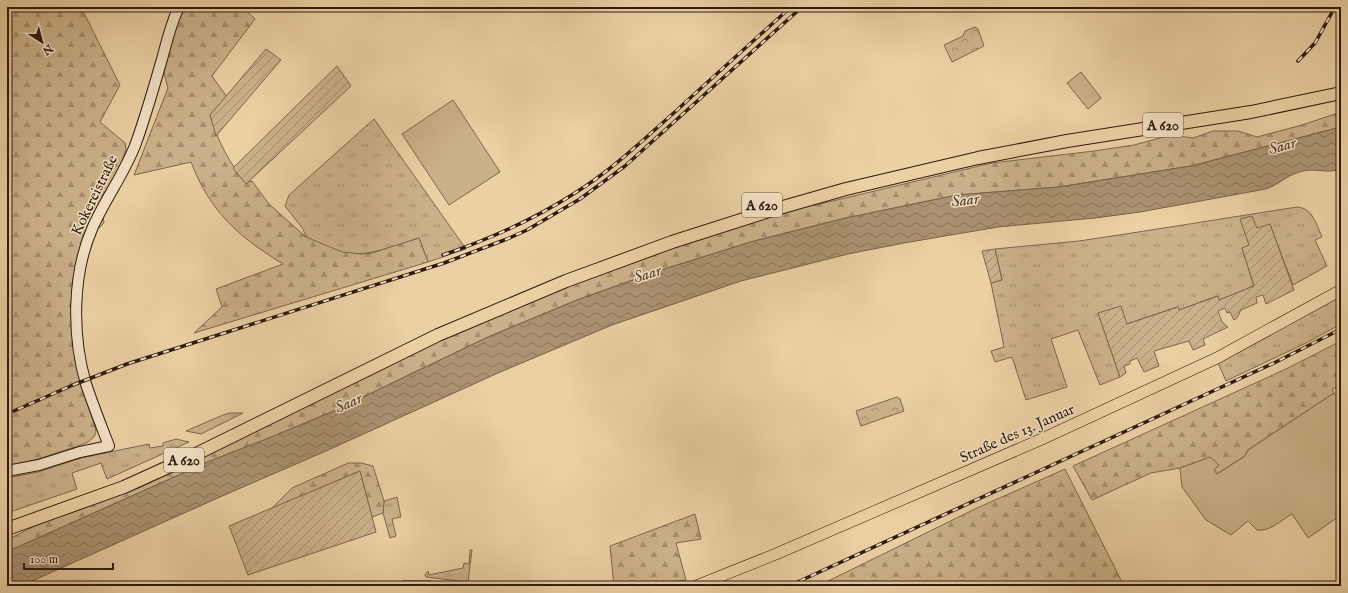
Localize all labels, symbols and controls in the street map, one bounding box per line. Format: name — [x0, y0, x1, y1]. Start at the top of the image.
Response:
north arrow — [22, 22, 62, 62]
text: N — [39, 40, 56, 58]
road number: A 620 — [1143, 113, 1183, 137]
water label: Saar — [1266, 133, 1300, 160]
street label: Kokereistraße — [67, 152, 122, 239]
water label: Saar — [950, 189, 982, 213]
road number: A 620 — [742, 193, 782, 217]
water label: Saar — [631, 261, 665, 289]
water label: Saar — [332, 388, 367, 419]
street label: Straße des 13. Januar — [957, 399, 1078, 467]
road number: A 620 — [164, 448, 204, 472]
scale bar — [24, 545, 113, 571]
text: 100 m — [30, 552, 58, 567]

